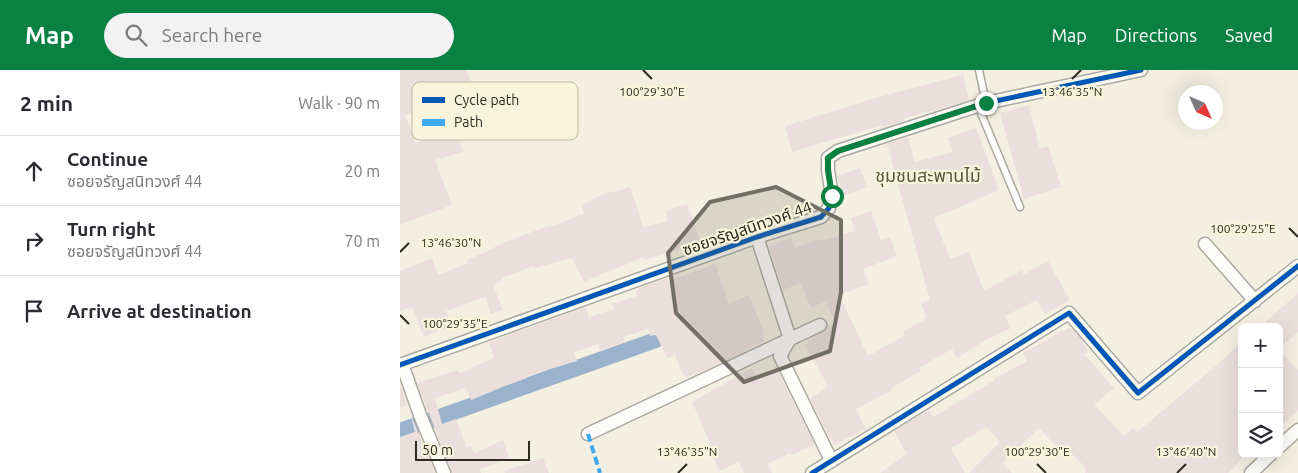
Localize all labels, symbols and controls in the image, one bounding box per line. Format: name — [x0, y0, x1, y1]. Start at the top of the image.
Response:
search box — [104, 13, 454, 58]
icon: search — [122, 21, 150, 49]
text: Map — [25, 22, 74, 49]
text: Search here — [162, 24, 262, 46]
text: Map — [1051, 25, 1087, 45]
text: Directions — [1115, 25, 1197, 45]
text: Saved — [1225, 25, 1273, 45]
legend — [412, 82, 578, 140]
text: 100°29'30"E — [619, 85, 685, 98]
text: 13°46'35"N — [1042, 85, 1102, 98]
north arrow — [1178, 85, 1223, 130]
text: 2 min — [20, 91, 73, 115]
text: Cycle path — [454, 92, 519, 108]
route end — [975, 92, 998, 115]
text: Walk · 90 m — [298, 94, 380, 112]
text: Path — [454, 114, 483, 130]
text: Continue — [67, 148, 148, 170]
icon: ahead — [20, 157, 48, 185]
text: 20 m — [344, 162, 380, 180]
district label: ชุมชนสะพานไม้ — [875, 165, 981, 187]
text: ซอยจรัญสนิทวงศ์ 44 — [67, 172, 202, 190]
route start — [821, 185, 844, 208]
street label: ซอยจรัญสนิทวงศ์ 44 — [680, 197, 814, 259]
text: Turn right — [67, 218, 155, 240]
text: 100°29'25"E — [1210, 222, 1276, 235]
icon: right — [20, 227, 48, 255]
text: 70 m — [344, 232, 380, 250]
text: 13°46'30"N — [421, 236, 481, 249]
text: ซอยจรัญสนิทวงศ์ 44 — [67, 242, 202, 260]
icon: arrive — [20, 297, 48, 325]
text: Arrive at destination — [67, 300, 252, 322]
text: 100°29'35"E — [422, 317, 488, 330]
map controls — [1238, 323, 1283, 458]
button: + — [1238, 323, 1283, 368]
button: − — [1238, 368, 1283, 413]
button: layers — [1238, 413, 1283, 458]
scale bar — [415, 438, 530, 461]
text: 50 m — [422, 442, 453, 458]
text: 13°46'35"N — [657, 445, 717, 458]
text: 100°29'30"E — [1004, 445, 1070, 458]
text: 13°46'40"N — [1156, 445, 1216, 458]

